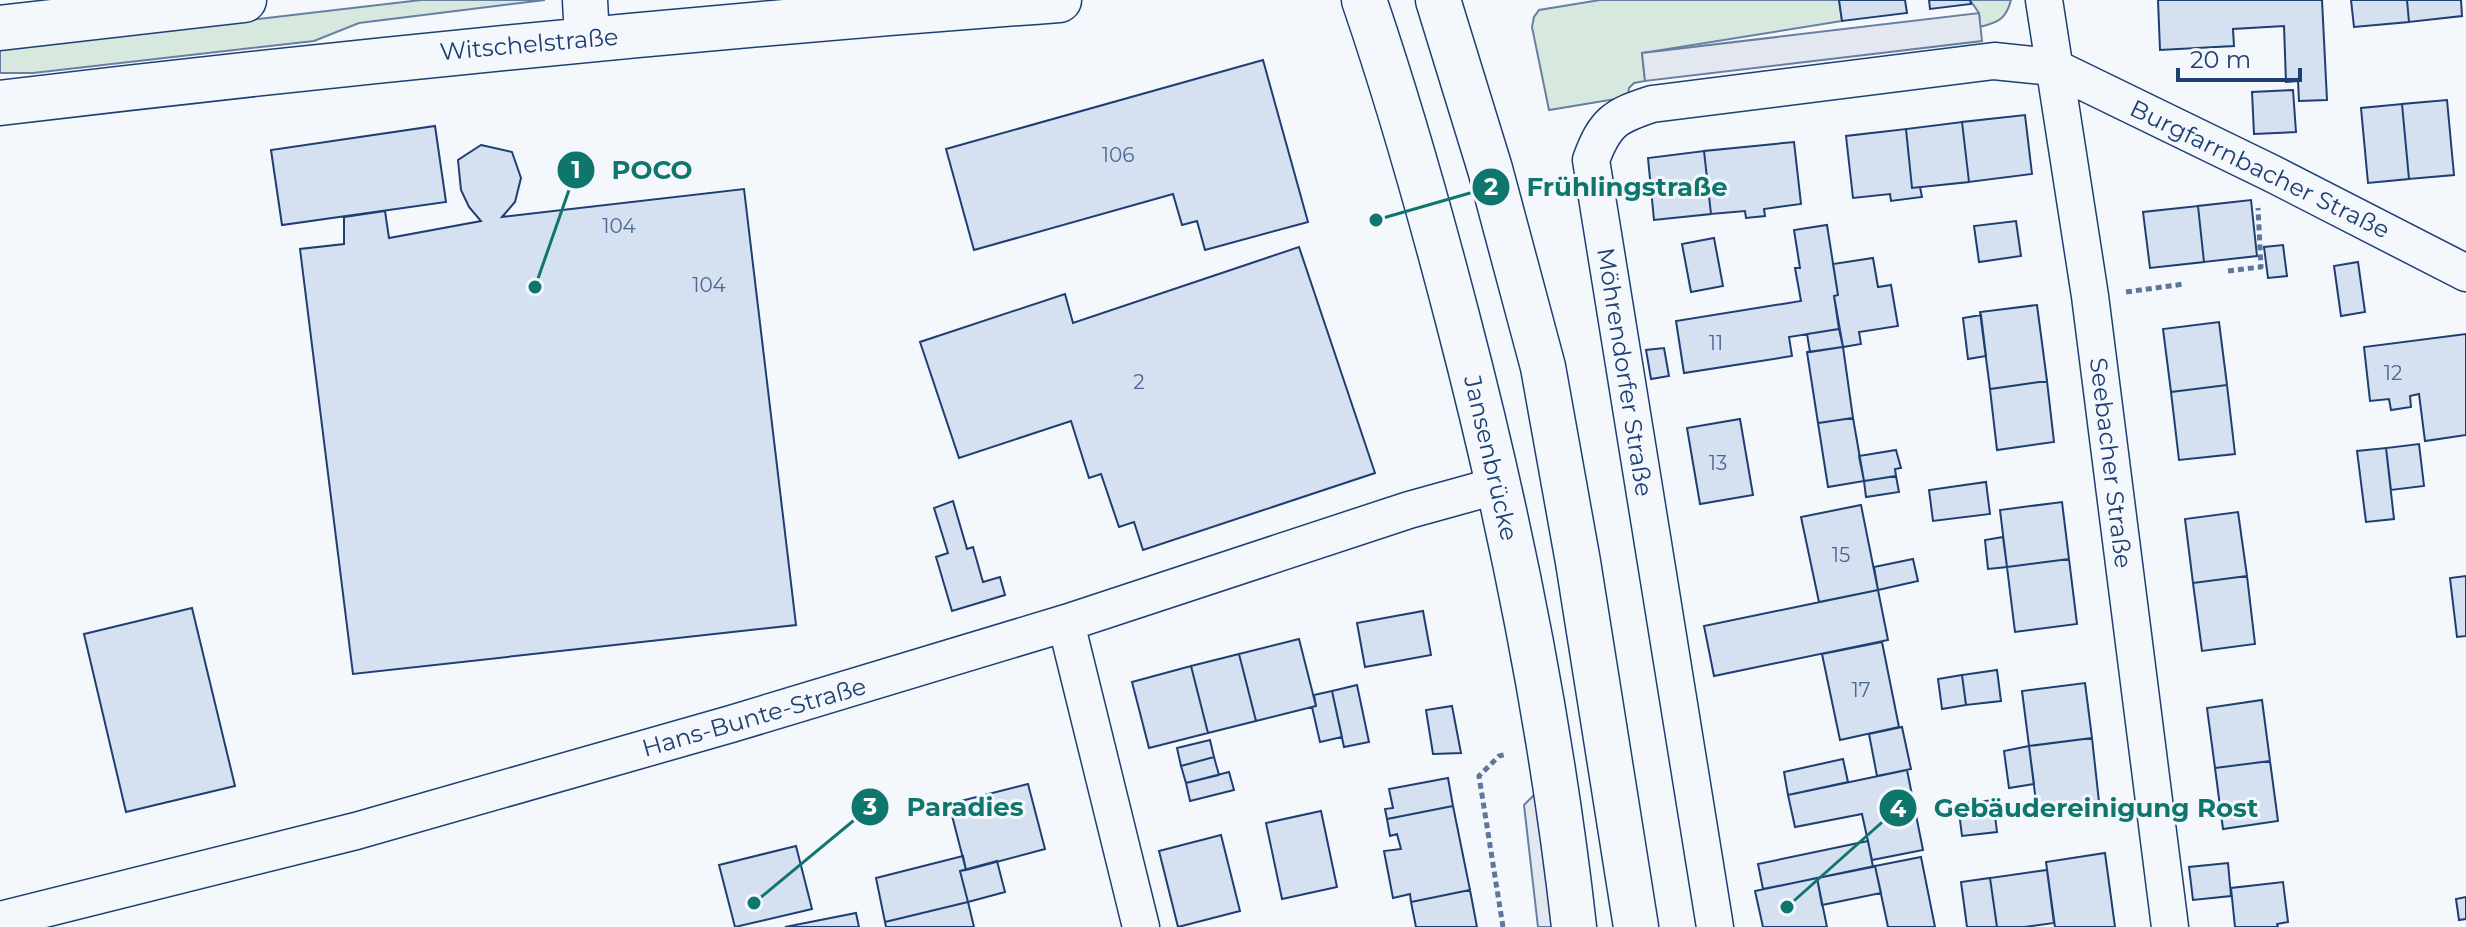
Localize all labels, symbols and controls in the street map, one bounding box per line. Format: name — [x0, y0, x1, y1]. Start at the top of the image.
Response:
street label: Witschelstraße — [438, 22, 620, 66]
scale bar — [2178, 32, 2300, 82]
text: 20 m — [2190, 45, 2251, 74]
street label: Burgfarrnbacher Straße — [2125, 93, 2395, 245]
house number: 106 — [1102, 143, 1134, 167]
callout: POCO — [556, 145, 709, 195]
text: POCO — [612, 154, 692, 186]
text: 1 — [571, 155, 581, 184]
callout: Frühlingstraße — [1471, 162, 1744, 212]
text: Frühlingstraße — [1526, 171, 1728, 203]
text: 2 — [1484, 172, 1498, 201]
house number: 104 — [602, 214, 636, 238]
street label: Möhrendorfer Straße — [1591, 246, 1659, 498]
house number: 104 — [692, 273, 726, 297]
house number: 11 — [1709, 331, 1723, 355]
street label: Seebacher Straße — [2084, 356, 2138, 570]
house number: 12 — [2384, 361, 2402, 385]
house number: 2 — [1133, 370, 1145, 394]
street label: Jansenbrücke — [1458, 372, 1524, 543]
house number: 13 — [1709, 451, 1727, 475]
house number: 15 — [1832, 543, 1850, 567]
street label: Hans-Bunte-Straße — [639, 671, 869, 763]
house number: 17 — [1852, 678, 1871, 702]
callout: Paradies — [850, 782, 1039, 832]
callout: Gebäudereinigung Rost — [1878, 783, 2275, 833]
text: Paradies — [906, 791, 1024, 823]
text: 3 — [862, 792, 877, 821]
text: Gebäudereinigung Rost — [1934, 792, 2258, 824]
text: 4 — [1890, 794, 1907, 823]

